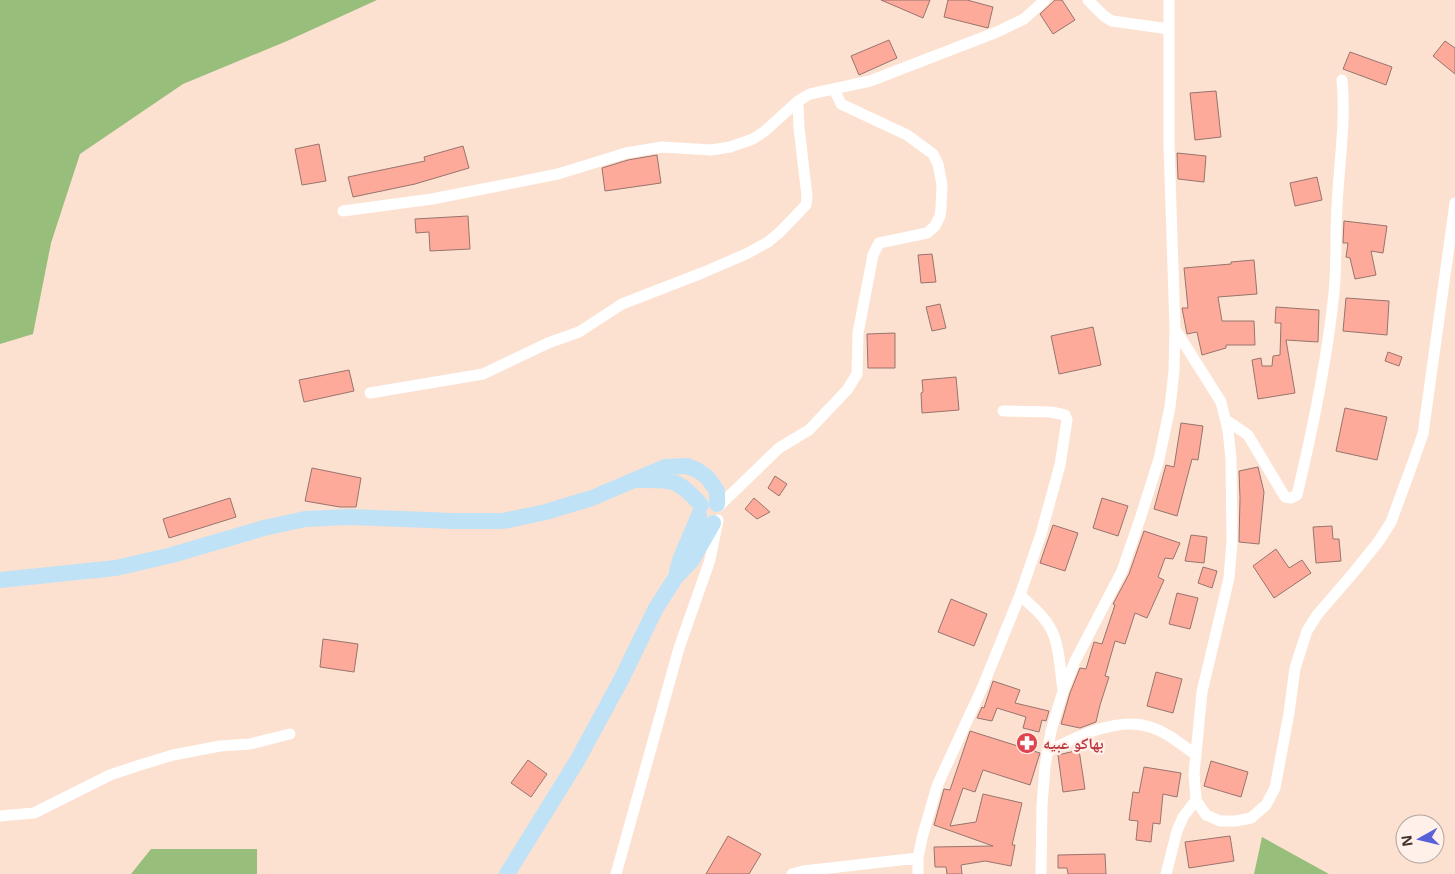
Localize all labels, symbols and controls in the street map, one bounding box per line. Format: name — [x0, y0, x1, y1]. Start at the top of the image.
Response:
pharmacy icon: بهاكو عبيه — [1015, 731, 1039, 755]
place label: بهاكو عبيه — [1043, 732, 1104, 754]
north arrow — [1395, 814, 1445, 864]
text: N — [1396, 834, 1417, 848]

